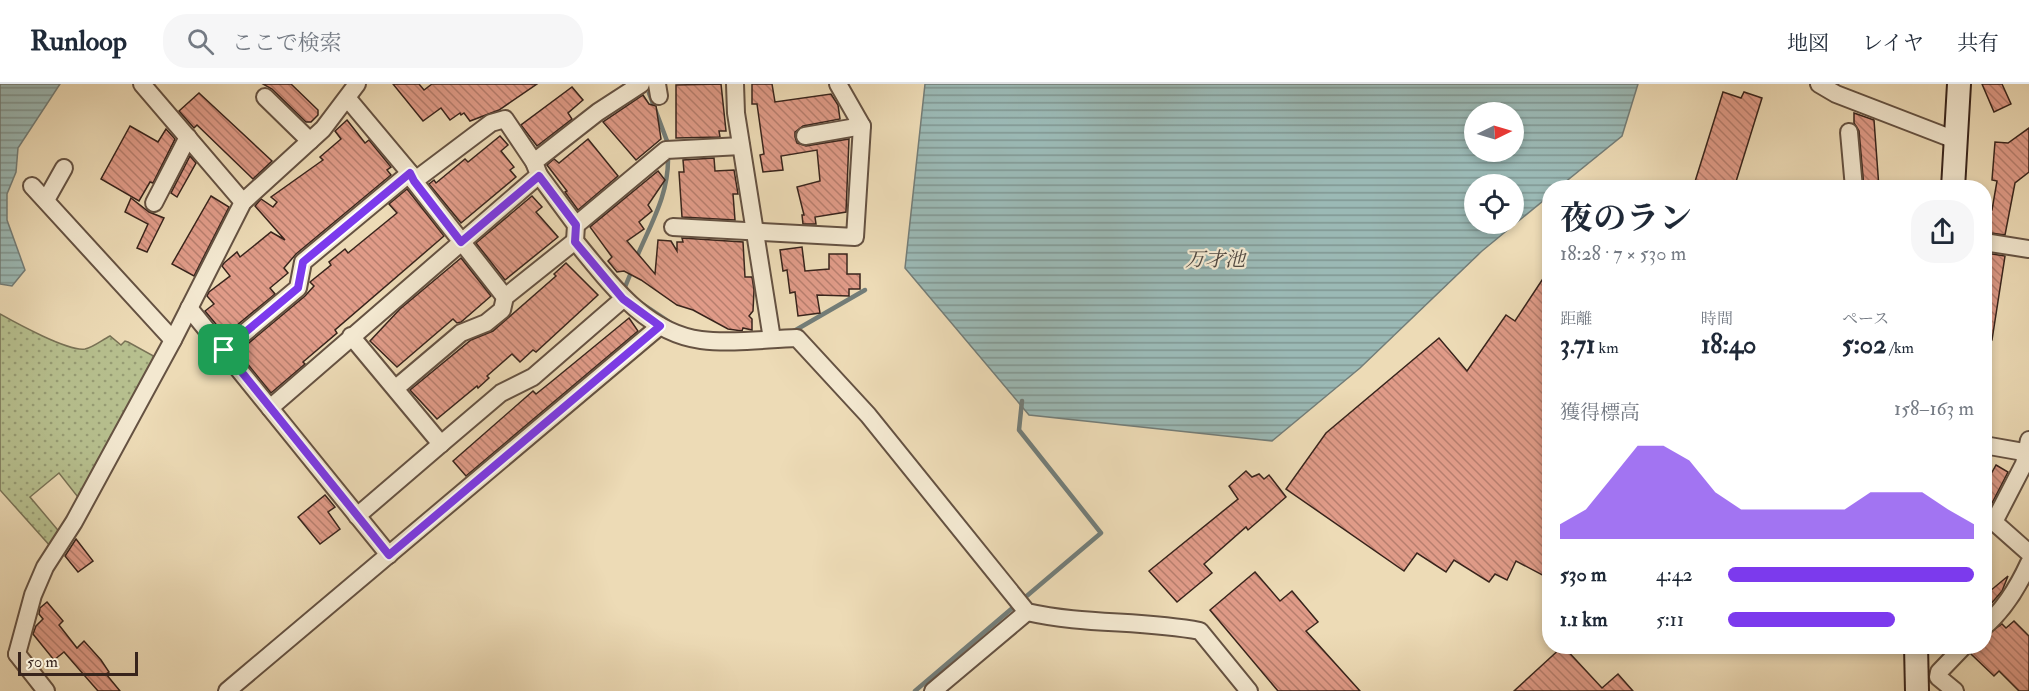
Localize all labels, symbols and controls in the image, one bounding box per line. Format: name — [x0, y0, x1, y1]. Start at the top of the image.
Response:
search box — [163, 14, 583, 68]
text: Runloop — [30, 24, 127, 59]
icon: search — [184, 25, 217, 58]
text: ここで検索 — [232, 29, 342, 57]
text: 地図 — [1787, 30, 1829, 57]
text: レイヤ — [1862, 30, 1924, 57]
text: 共有 — [1957, 30, 1999, 57]
north arrow — [1464, 102, 1524, 162]
map controls — [1464, 102, 1524, 234]
button: locate — [1464, 174, 1524, 234]
text: 夜のラン — [1560, 198, 1692, 239]
button: share — [1911, 200, 1974, 263]
text: 18:28 · 7 × 530 m — [1560, 241, 1686, 266]
water label: 万才池 — [1185, 247, 1247, 272]
text: 距離 — [1560, 309, 1592, 329]
text: 時間 — [1701, 309, 1733, 329]
text: ペース — [1842, 309, 1889, 329]
pin — [198, 324, 249, 375]
text: 3.71 — [1560, 329, 1595, 361]
text: 18:40 — [1701, 329, 1756, 361]
text: 5:02 — [1842, 329, 1886, 361]
icon: arrive — [207, 333, 240, 366]
text: km — [1595, 338, 1619, 358]
text: /km — [1886, 338, 1914, 358]
text: 158–163 m — [1894, 396, 1974, 421]
text: 獲得標高 — [1560, 400, 1640, 425]
text: 530 m — [1560, 562, 1606, 587]
text: 4:42 — [1656, 562, 1693, 587]
text: 1.1 km — [1560, 607, 1607, 632]
text: 5:11 — [1656, 607, 1684, 632]
scale bar — [18, 649, 138, 676]
text: 50 m — [27, 652, 58, 672]

